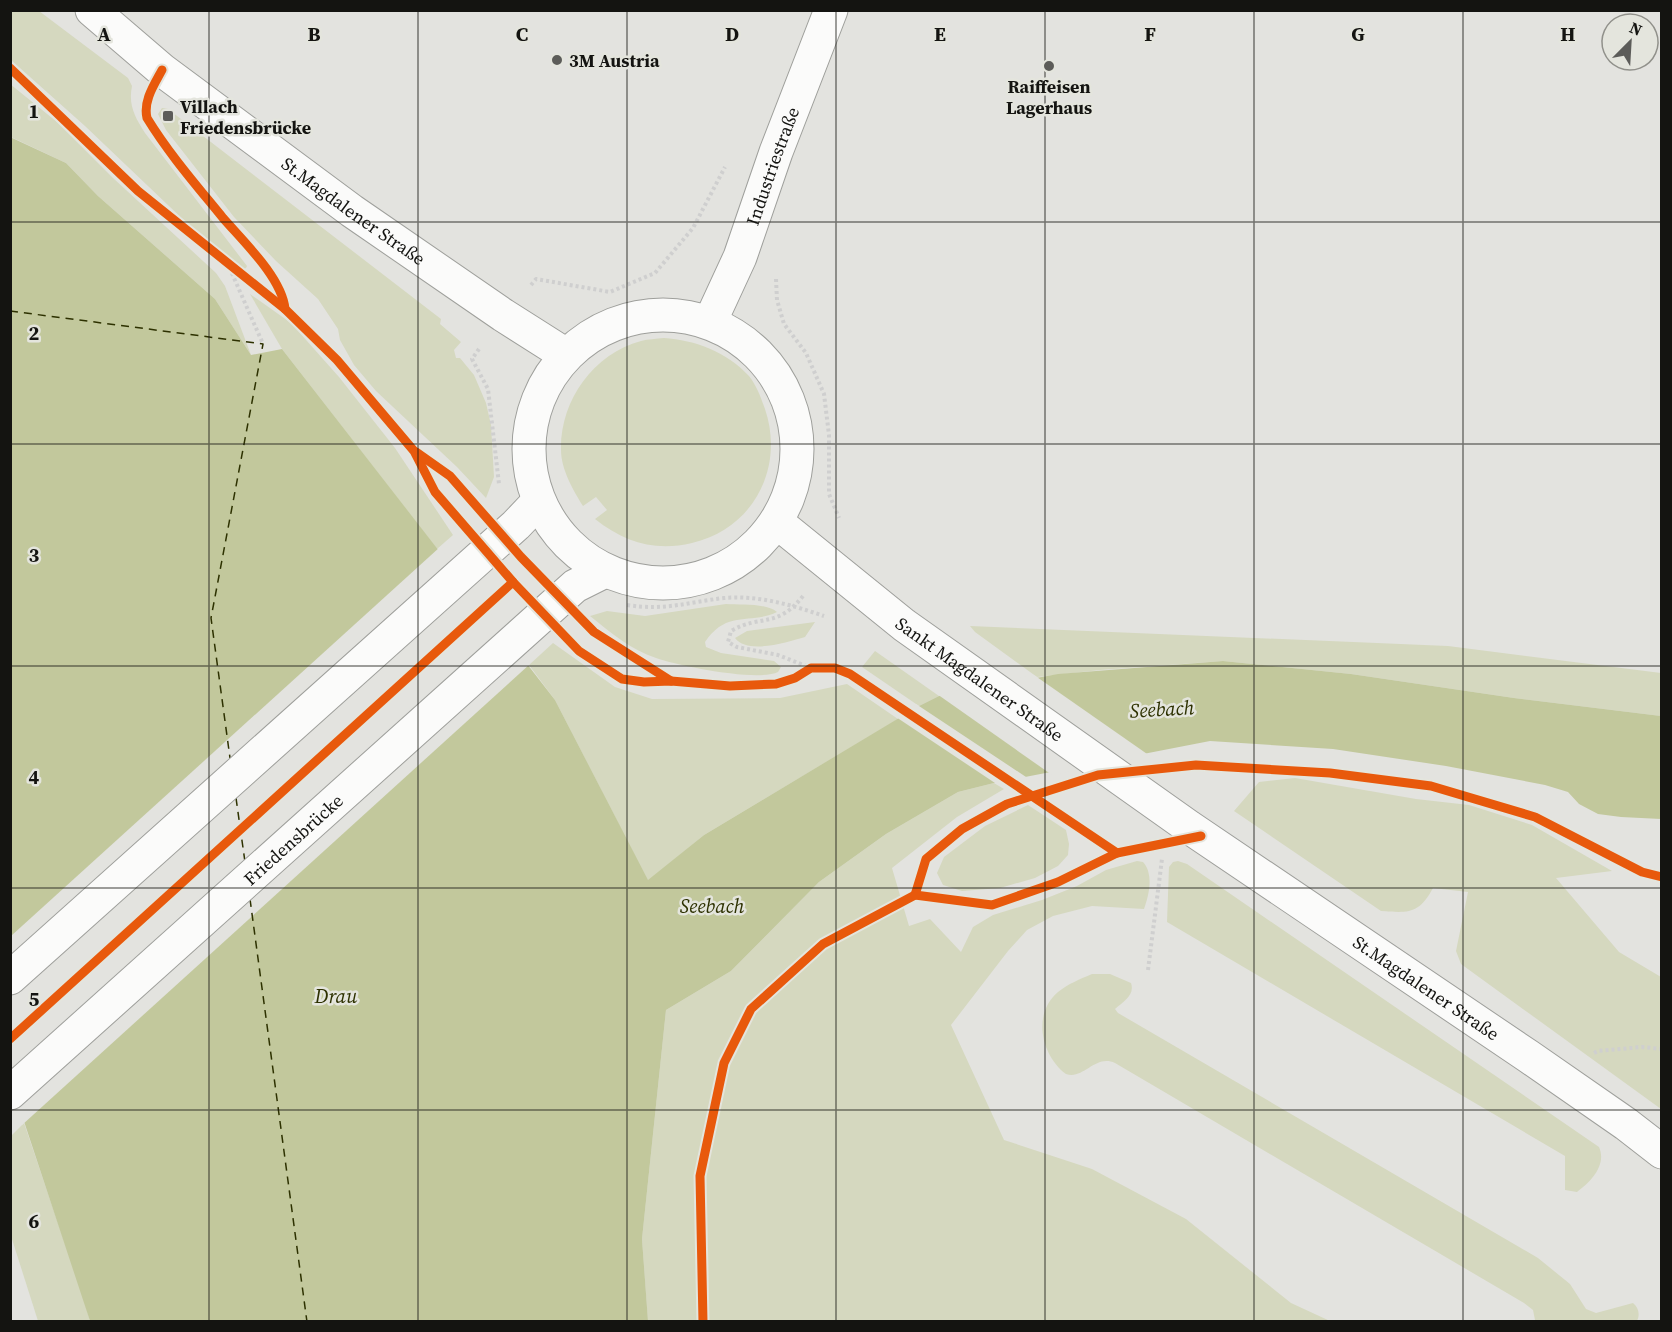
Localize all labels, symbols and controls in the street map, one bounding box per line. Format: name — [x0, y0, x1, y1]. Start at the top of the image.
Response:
north arrow — [1600, 12, 1660, 72]
text: N — [1626, 16, 1646, 41]
text: A — [97, 20, 111, 48]
text: B — [307, 20, 321, 48]
text: C — [516, 20, 528, 48]
text: D — [725, 20, 739, 48]
text: E — [934, 20, 946, 48]
text: F — [1144, 20, 1156, 48]
text: G — [1351, 20, 1365, 48]
text: H — [1560, 20, 1576, 48]
place label: 3M Austria — [569, 48, 660, 73]
marker: 3M Austria — [550, 53, 564, 67]
marker: Raiffeisen Lagerhaus — [1042, 59, 1056, 73]
place label: Raiffeisen Lagerhaus — [1006, 74, 1092, 120]
place label: Villach Friedensbrücke — [180, 94, 311, 140]
text: 1 — [29, 97, 39, 125]
street label: Industriestraße — [739, 103, 805, 229]
marker: Villach Friedensbrücke — [161, 109, 175, 123]
street label: St.Magdalener Straße — [277, 151, 431, 271]
text: 2 — [29, 319, 40, 347]
text: 3 — [29, 541, 40, 569]
street label: Sankt Magdalener Straße — [891, 611, 1069, 747]
water label: Seebach — [1129, 693, 1195, 725]
text: 4 — [29, 763, 40, 791]
street label: Friedensbrücke — [238, 788, 348, 891]
water label: Seebach — [680, 892, 744, 920]
street label: St.Magdalener Straße — [1348, 929, 1504, 1046]
water label: Drau — [314, 982, 358, 1010]
text: 5 — [29, 985, 40, 1013]
text: 6 — [29, 1207, 40, 1235]

